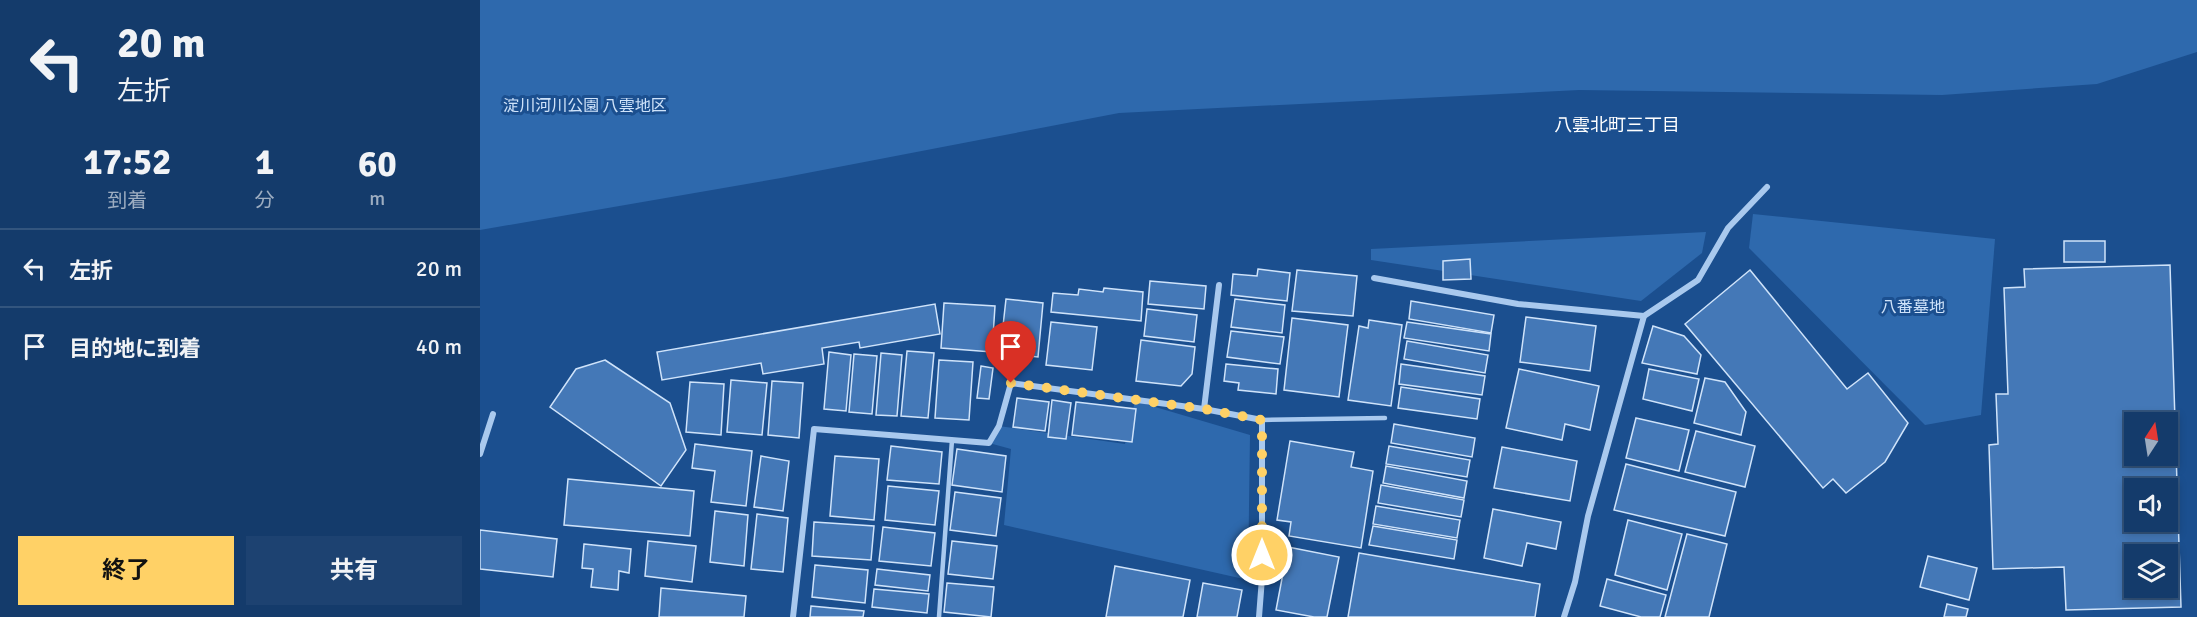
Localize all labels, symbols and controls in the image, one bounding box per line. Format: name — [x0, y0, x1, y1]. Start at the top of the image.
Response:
text: 20 m — [117, 18, 206, 69]
icon: left — [18, 24, 96, 102]
text: 左折 — [117, 75, 171, 108]
park label: 淀川河川公園 八雲地区 — [503, 96, 667, 116]
district label: 八雲北町三丁目 — [1554, 114, 1680, 136]
text: 17:52 — [83, 140, 172, 185]
text: 1 — [255, 140, 274, 185]
text: 60 — [358, 142, 397, 187]
text: m — [369, 186, 385, 211]
text: 到着 — [107, 188, 147, 213]
text: 分 — [255, 188, 275, 213]
icon: left — [18, 252, 51, 285]
text: 20 m — [416, 255, 462, 282]
text: 左折 — [69, 257, 113, 284]
park label: 八番墓地 — [1881, 297, 1945, 317]
pin — [985, 321, 1036, 383]
icon: arrive — [18, 330, 51, 363]
icon: arrive — [994, 330, 1027, 363]
text: 40 m — [416, 333, 462, 360]
text: 目的地に到着 — [69, 335, 201, 362]
north arrow — [2124, 412, 2178, 466]
map controls — [2124, 412, 2178, 598]
button: sound — [2124, 478, 2178, 532]
position arrow — [1230, 523, 1294, 587]
button: 終了 — [18, 536, 234, 605]
button: 共有 — [246, 536, 462, 605]
button: layers — [2124, 544, 2178, 598]

